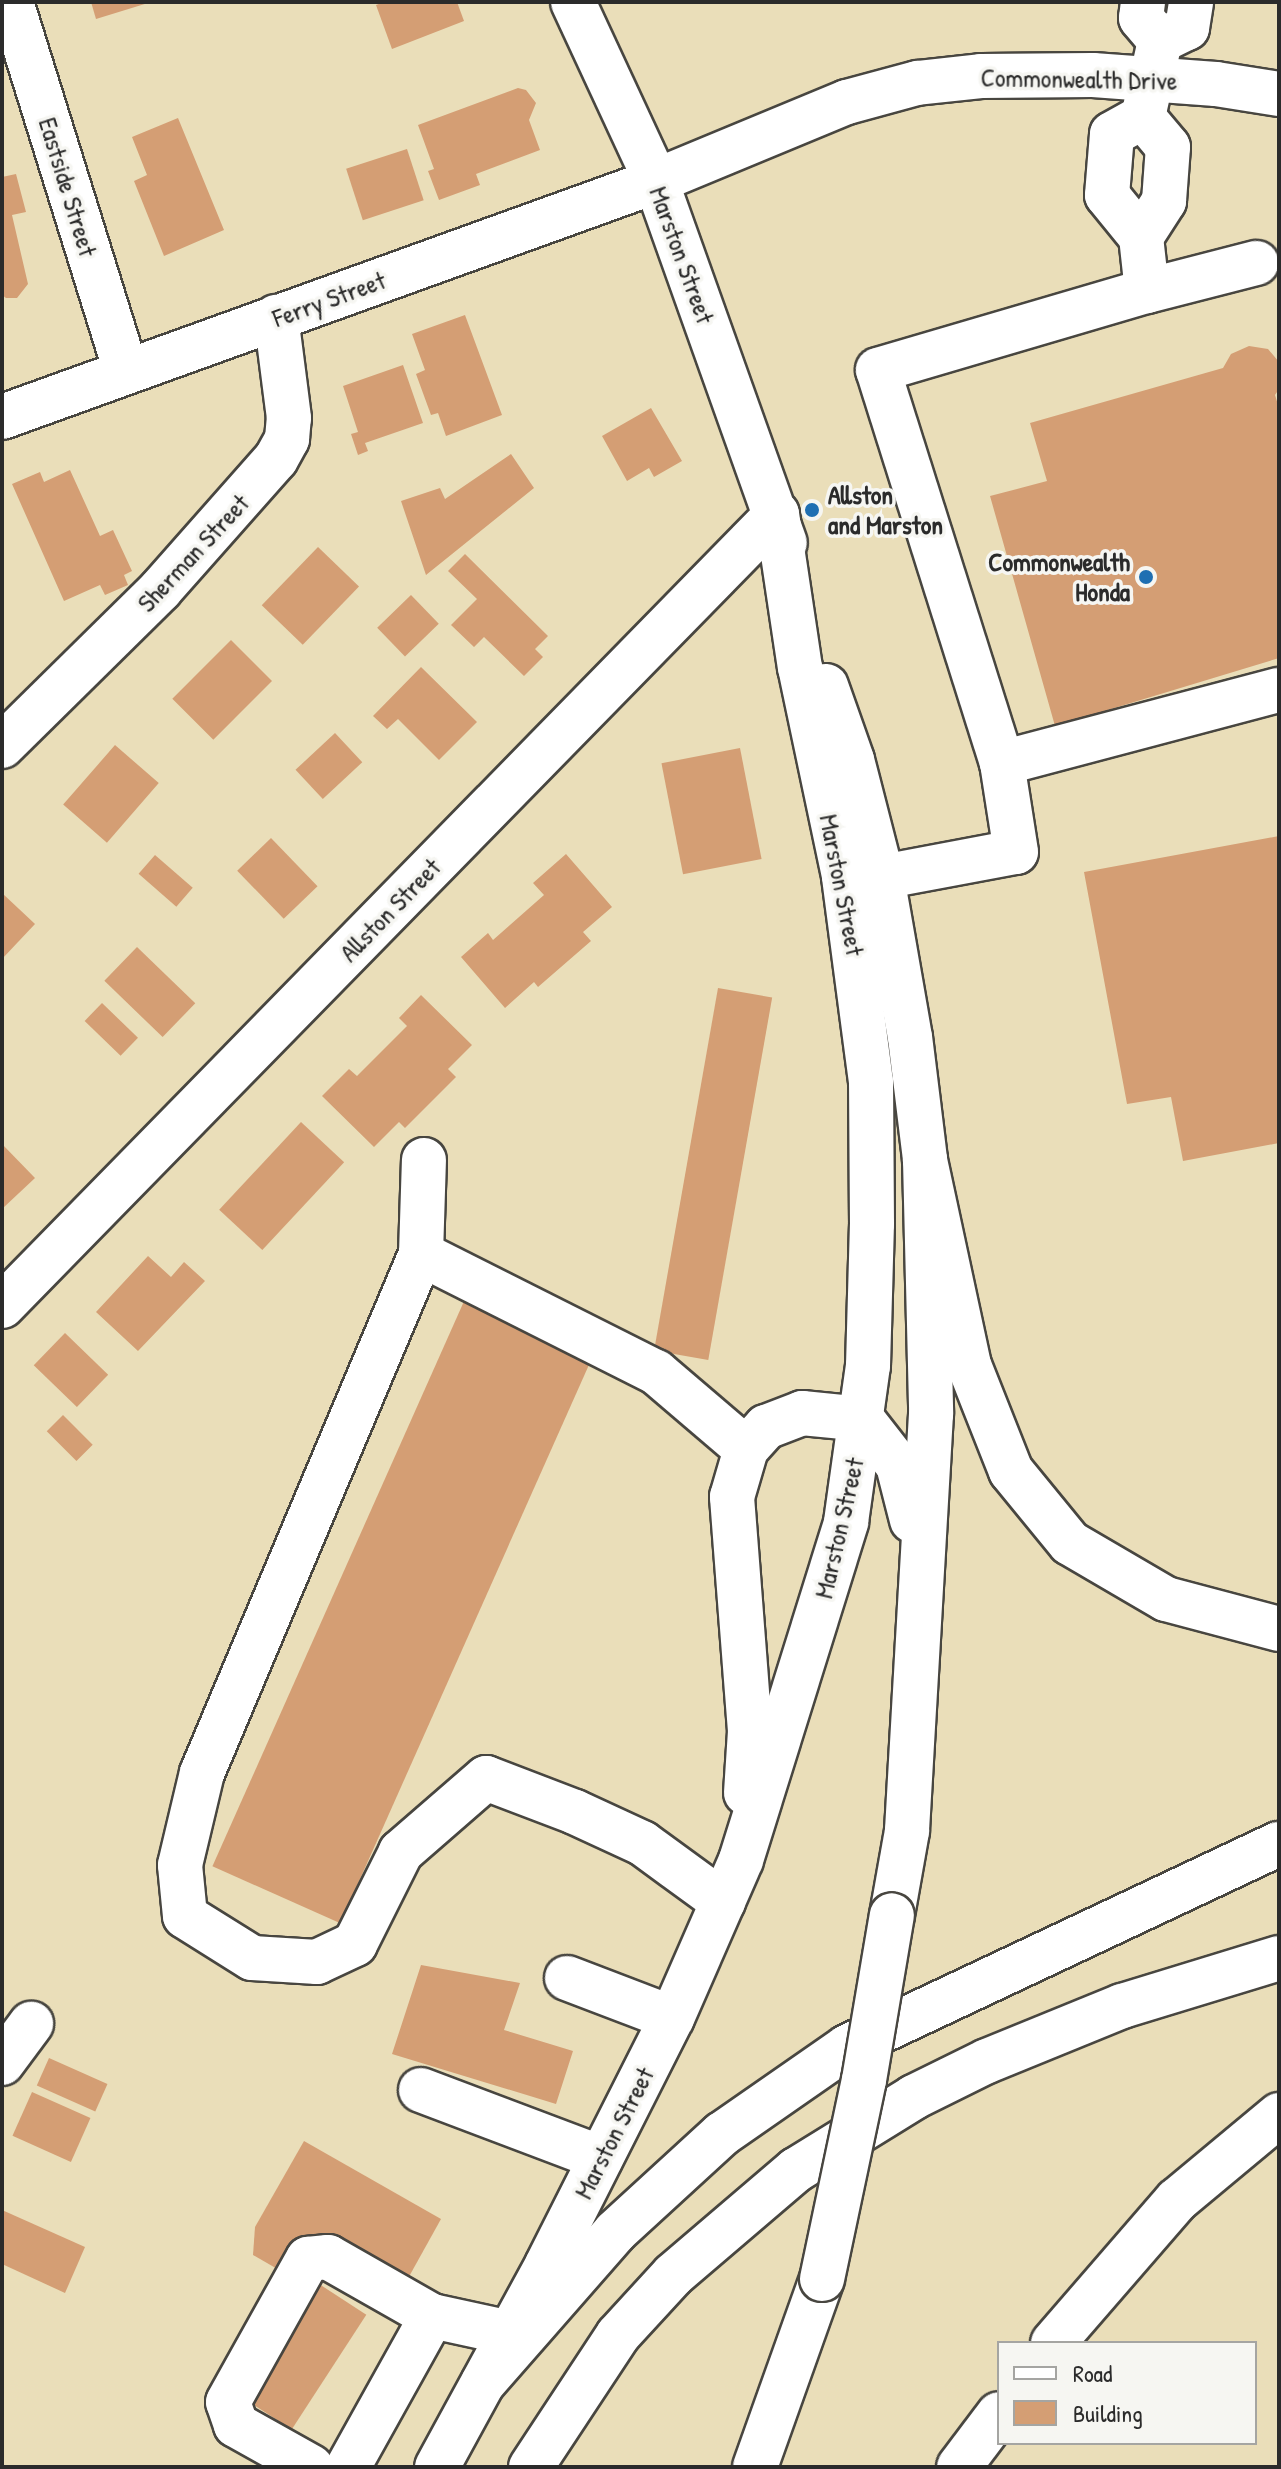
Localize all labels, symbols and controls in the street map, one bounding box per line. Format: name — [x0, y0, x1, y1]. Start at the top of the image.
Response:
street label: Commonwealth Drive — [980, 62, 1178, 96]
street label: Eastside Street — [32, 114, 104, 260]
street label: Marston Street — [643, 182, 721, 328]
street label: Ferry Street — [268, 264, 390, 334]
place label: Allston and Marston — [828, 479, 943, 540]
street label: Sherman Street — [131, 488, 255, 618]
marker: Allston and Marston — [803, 501, 821, 519]
place label: Commonwealth Honda — [988, 546, 1130, 608]
marker: Commonwealth Honda — [1137, 568, 1155, 586]
street label: Marston Street — [813, 812, 871, 958]
street label: Allston Street — [333, 852, 447, 968]
street label: Marston Street — [808, 1455, 870, 1601]
street label: Marston Street — [568, 2062, 660, 2204]
legend — [997, 2341, 1257, 2445]
text: Road — [1073, 2357, 1112, 2389]
text: Building — [1073, 2397, 1143, 2429]

